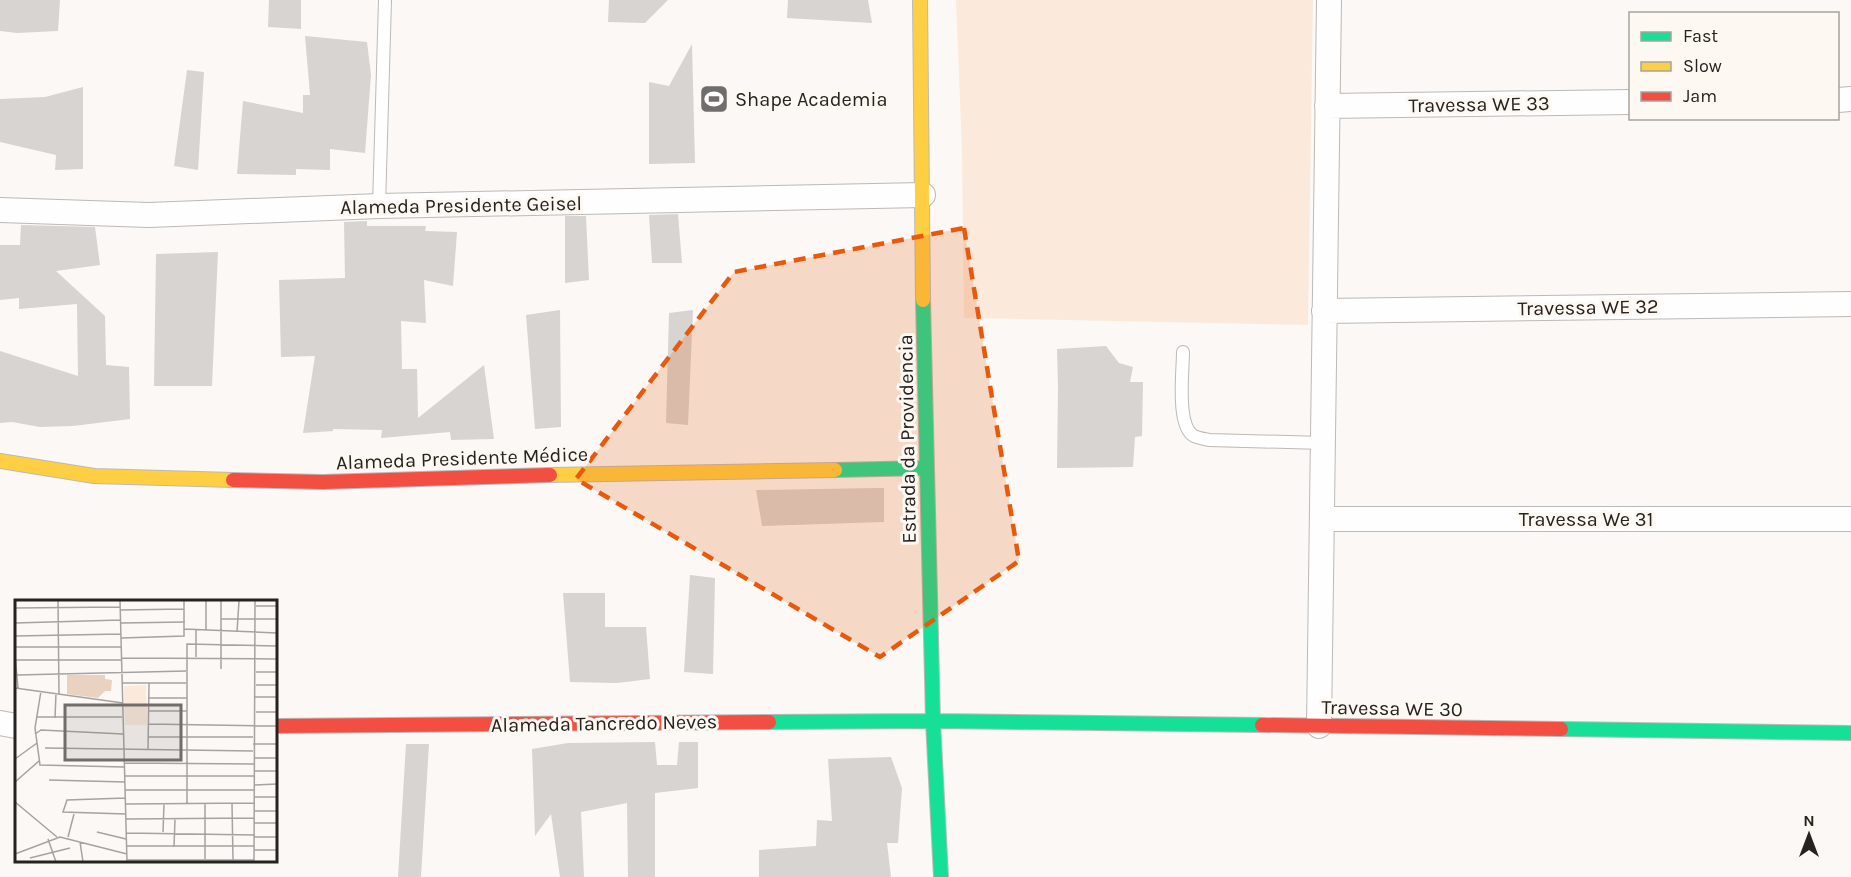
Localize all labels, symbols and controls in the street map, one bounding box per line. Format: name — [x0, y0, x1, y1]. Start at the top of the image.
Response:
legend — [1629, 12, 1839, 120]
text: Fast — [1683, 25, 1718, 47]
text: Slow — [1683, 55, 1722, 77]
sports icon: Shape Academia — [698, 83, 730, 115]
text: Jam — [1683, 85, 1717, 107]
place label: Shape Academia — [735, 88, 888, 111]
street label: Travessa WE 33 — [1408, 92, 1550, 117]
street label: Alameda Presidente Geisel — [340, 192, 582, 219]
street label: Travessa WE 32 — [1517, 295, 1659, 320]
street label: Estrada da Providencia — [894, 334, 921, 544]
street label: Alameda Presidente Médice — [336, 443, 588, 474]
street label: Travessa We 31 — [1519, 508, 1653, 531]
inset map — [15, 600, 278, 862]
street label: Travessa WE 30 — [1321, 696, 1463, 721]
street label: Alameda Tancredo Neves — [491, 710, 717, 737]
north arrow — [1779, 805, 1839, 865]
text: N — [1803, 811, 1815, 830]

